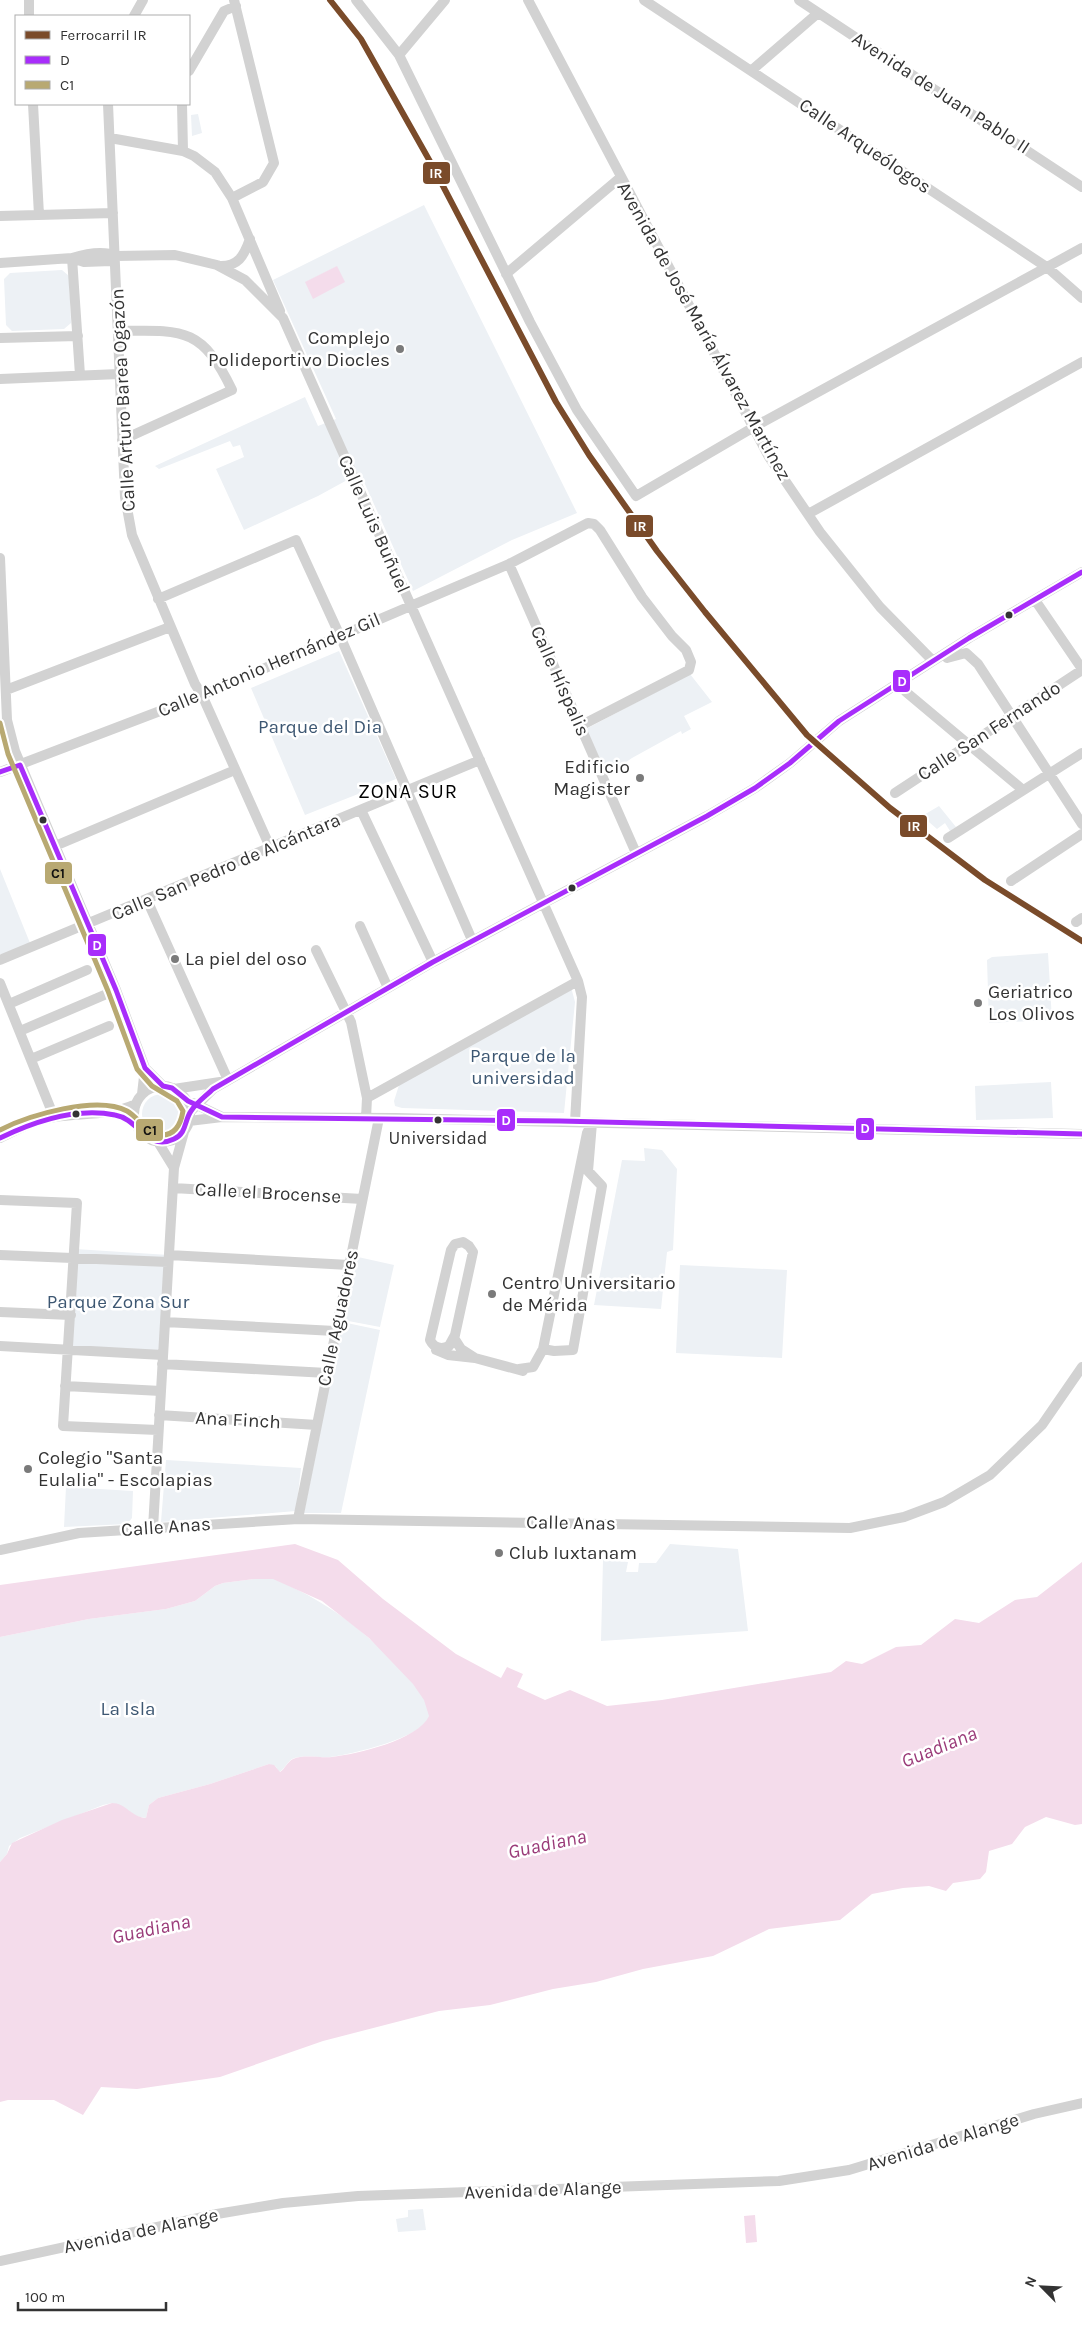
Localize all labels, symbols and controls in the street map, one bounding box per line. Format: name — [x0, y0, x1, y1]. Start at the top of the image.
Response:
legend — [15, 15, 190, 105]
text: Ferrocarril IR — [60, 26, 147, 44]
street label: Avenida de Juan Pablo II — [848, 27, 1034, 159]
text: D — [60, 51, 70, 69]
text: C1 — [60, 76, 74, 94]
street label: Calle Arqueólogos — [795, 94, 935, 198]
line badge: IR — [422, 161, 451, 185]
text: IR — [429, 165, 443, 182]
street label: Avenida de José María Álvarez Martínez — [612, 177, 796, 484]
street label: Calle Arturo Barea Ogazón — [106, 288, 140, 512]
place label: Complejo Polideportivo Diocles — [208, 327, 390, 371]
marker: Complejo Polideportivo Diocles — [394, 343, 406, 355]
street label: Calle Luis Buñuel — [334, 451, 414, 597]
line badge: IR — [625, 514, 654, 538]
text: IR — [633, 518, 647, 535]
street label: Calle Antonio Hernández Gil — [155, 608, 383, 722]
unlabelled marker — [1004, 610, 1014, 620]
street label: Calle Híspalis — [526, 623, 594, 739]
line badge: D — [892, 669, 911, 693]
text: D — [897, 673, 907, 690]
street label: Calle San Fernando — [913, 677, 1065, 785]
park label: Parque del Dia — [258, 716, 382, 738]
place label: Edificio Magister — [553, 756, 630, 800]
marker: Edificio Magister — [634, 772, 646, 784]
district label: ZONA SUR — [358, 780, 458, 803]
street label: Calle San Pedro de Alcántara — [108, 809, 344, 925]
line badge: IR — [899, 814, 928, 838]
unlabelled marker — [38, 815, 48, 825]
text: IR — [907, 818, 921, 835]
line badge: C1 — [44, 861, 73, 885]
text: C1 — [51, 865, 65, 882]
unlabelled marker — [567, 883, 577, 893]
line badge: D — [87, 933, 107, 957]
text: D — [92, 937, 102, 954]
place label: La piel del oso — [185, 948, 307, 970]
marker: La piel del oso — [169, 953, 181, 965]
place label: Geriatrico Los Olivos — [988, 981, 1075, 1025]
marker: Geriatrico Los Olivos — [972, 997, 984, 1009]
park label: Parque de la universidad — [470, 1045, 576, 1089]
line badge: D — [496, 1108, 516, 1132]
unlabelled marker — [71, 1109, 81, 1119]
text: D — [501, 1112, 511, 1129]
marker: Universidad — [433, 1115, 443, 1125]
line badge: D — [855, 1117, 875, 1141]
line badge: C1 — [135, 1118, 164, 1142]
text: D — [860, 1120, 870, 1137]
text: C1 — [143, 1122, 157, 1139]
place label: Universidad — [389, 1127, 487, 1149]
street label: Calle el Brocense — [194, 1178, 342, 1208]
street label: Calle Aguadores — [313, 1248, 363, 1388]
place label: Centro Universitario de Mérida — [502, 1272, 676, 1316]
marker: Centro Universitario de Mérida — [486, 1288, 498, 1300]
park label: Parque Zona Sur — [47, 1291, 189, 1313]
street label: Ana Finch — [195, 1407, 281, 1433]
place label: Colegio "Santa Eulalia" - Escolapias — [38, 1447, 213, 1491]
marker: Colegio "Santa Eulalia" - Escolapias — [22, 1463, 34, 1475]
street label: Calle Anas — [526, 1511, 616, 1535]
street label: Calle Anas — [120, 1513, 212, 1541]
place label: Club Iuxtanam — [509, 1542, 637, 1564]
marker: Club Iuxtanam — [493, 1547, 505, 1559]
park label: La Isla — [101, 1698, 155, 1720]
water label: Guadiana — [898, 1721, 980, 1773]
water label: Guadiana — [506, 1824, 588, 1864]
water label: Guadiana — [110, 1909, 192, 1949]
street label: Avenida de Alange — [865, 2108, 1021, 2176]
street label: Avenida de Alange — [464, 2176, 622, 2204]
street label: Avenida de Alange — [62, 2204, 220, 2258]
north arrow — [1017, 2262, 1067, 2312]
text: N — [1021, 2274, 1040, 2290]
scale bar — [18, 2280, 165, 2312]
text: 100 m — [25, 2288, 65, 2306]

